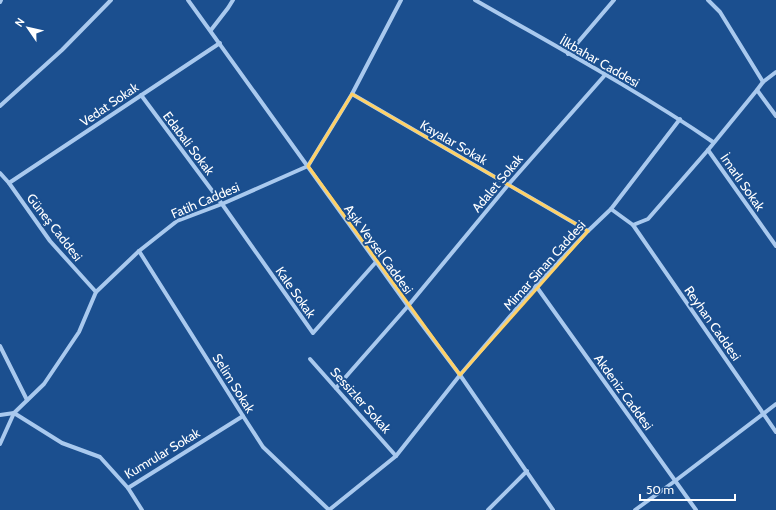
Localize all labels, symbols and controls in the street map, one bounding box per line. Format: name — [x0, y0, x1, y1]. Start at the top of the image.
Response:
north arrow — [8, 8, 48, 48]
text: N — [12, 15, 28, 30]
street label: İlkbahar Caddesi — [557, 32, 643, 90]
street label: Vedat Sokak — [77, 79, 141, 129]
street label: Edabali Sokak — [160, 108, 218, 178]
street label: Kayalar Sokak — [418, 116, 491, 168]
street label: İmarlı Sokak — [717, 150, 769, 214]
street label: Adalet Sokak — [468, 151, 526, 215]
street label: Fatih Caddesi — [168, 178, 242, 222]
street label: Güneş Caddesi — [24, 190, 86, 264]
street label: Aşık Veysel Caddesi — [341, 201, 417, 297]
street label: Mimar Sinan Caddesi — [499, 217, 589, 313]
street label: Kale Sokak — [273, 263, 320, 321]
street label: Reyhan Caddesi — [681, 282, 745, 364]
street label: Selim Sokak — [209, 350, 259, 416]
street label: Akdeniz Caddesi — [591, 351, 657, 433]
street label: Sessizler Sokak — [327, 364, 395, 436]
street label: Kumrular Sokak — [121, 424, 203, 482]
scale bar — [640, 476, 735, 502]
text: 50 m — [646, 482, 674, 497]

